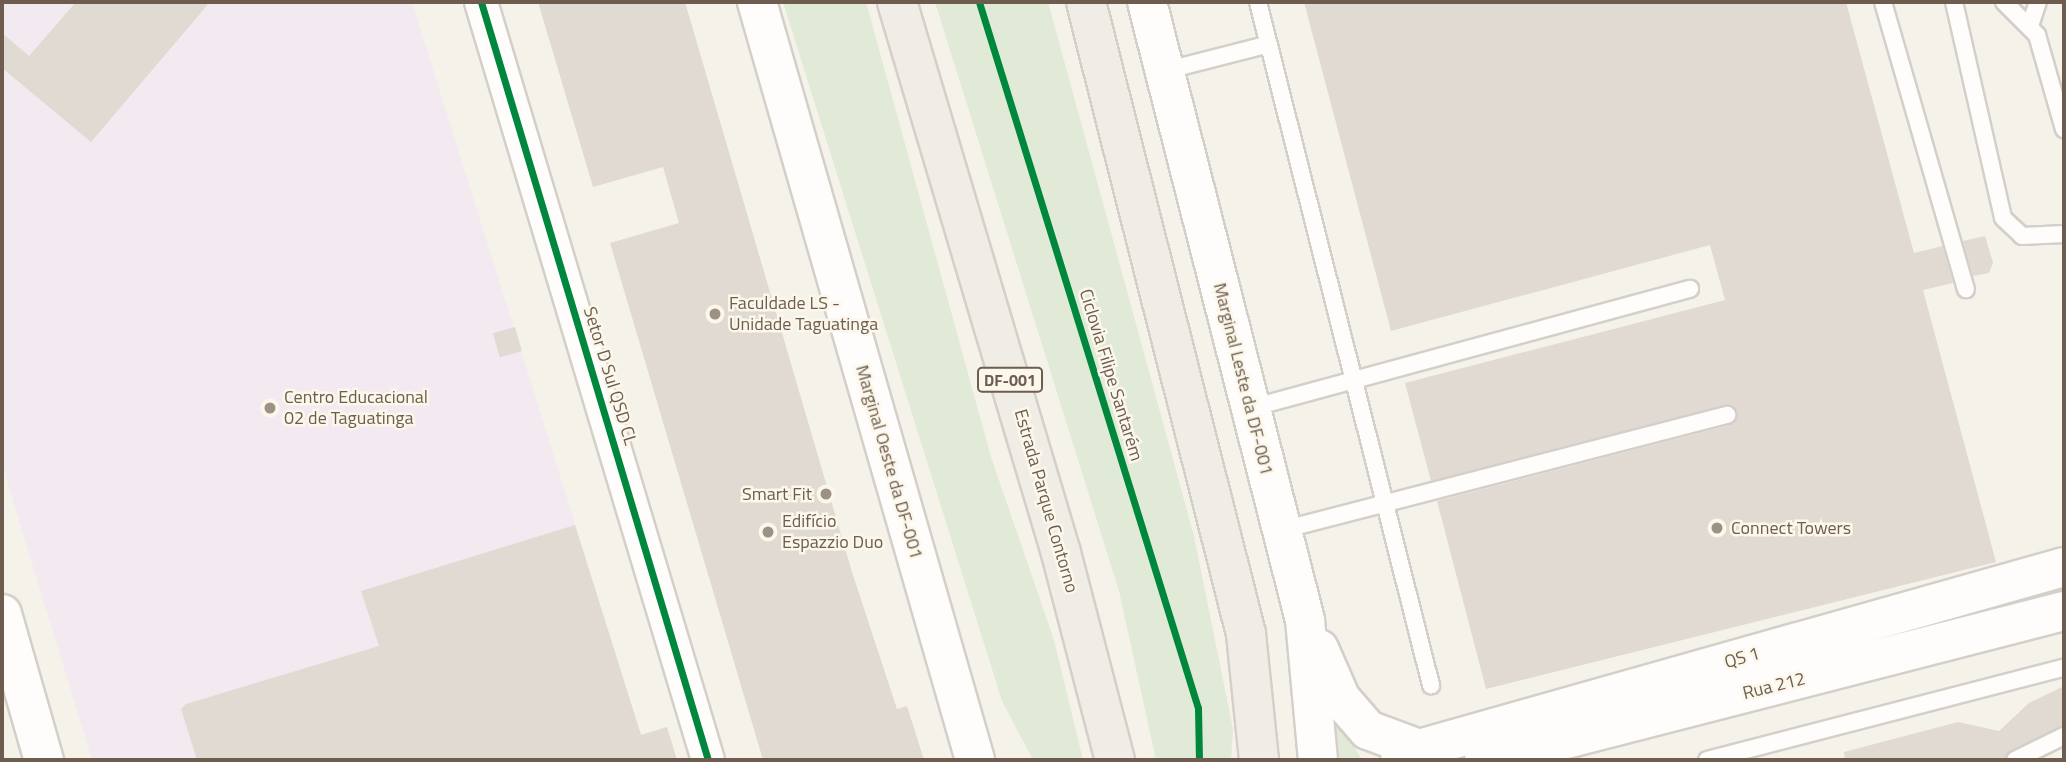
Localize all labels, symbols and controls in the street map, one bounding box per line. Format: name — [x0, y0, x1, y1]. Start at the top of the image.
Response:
street label: Marginal Leste da DF-001 — [1209, 281, 1277, 477]
street label: Ciclovia Filipe Santarém — [1075, 286, 1147, 464]
place label: Faculdade LS - Unidade Taguatinga — [729, 293, 878, 336]
street label: Setor D Sul QSD CL — [579, 304, 641, 448]
marker: Faculdade LS - Unidade Taguatinga — [707, 306, 723, 322]
street label: Marginal Oeste da DF-001 — [851, 363, 927, 561]
road number: DF-001 — [977, 368, 1043, 392]
place label: Centro Educacional 02 de Taguatinga — [284, 387, 428, 430]
marker: Centro Educacional 02 de Taguatinga — [262, 400, 278, 416]
street label: Estrada Parque Contorno — [1009, 407, 1083, 595]
place label: Smart Fit — [742, 483, 812, 505]
marker: Smart Fit — [818, 486, 834, 502]
place label: Edifício Espazzio Duo — [782, 511, 883, 554]
place label: Connect Towers — [1731, 517, 1851, 539]
marker: Connect Towers — [1709, 520, 1725, 536]
marker: Edifício Espazzio Duo — [760, 524, 776, 540]
street label: QS 1 — [1722, 643, 1762, 673]
street label: Rua 212 — [1740, 668, 1808, 704]

